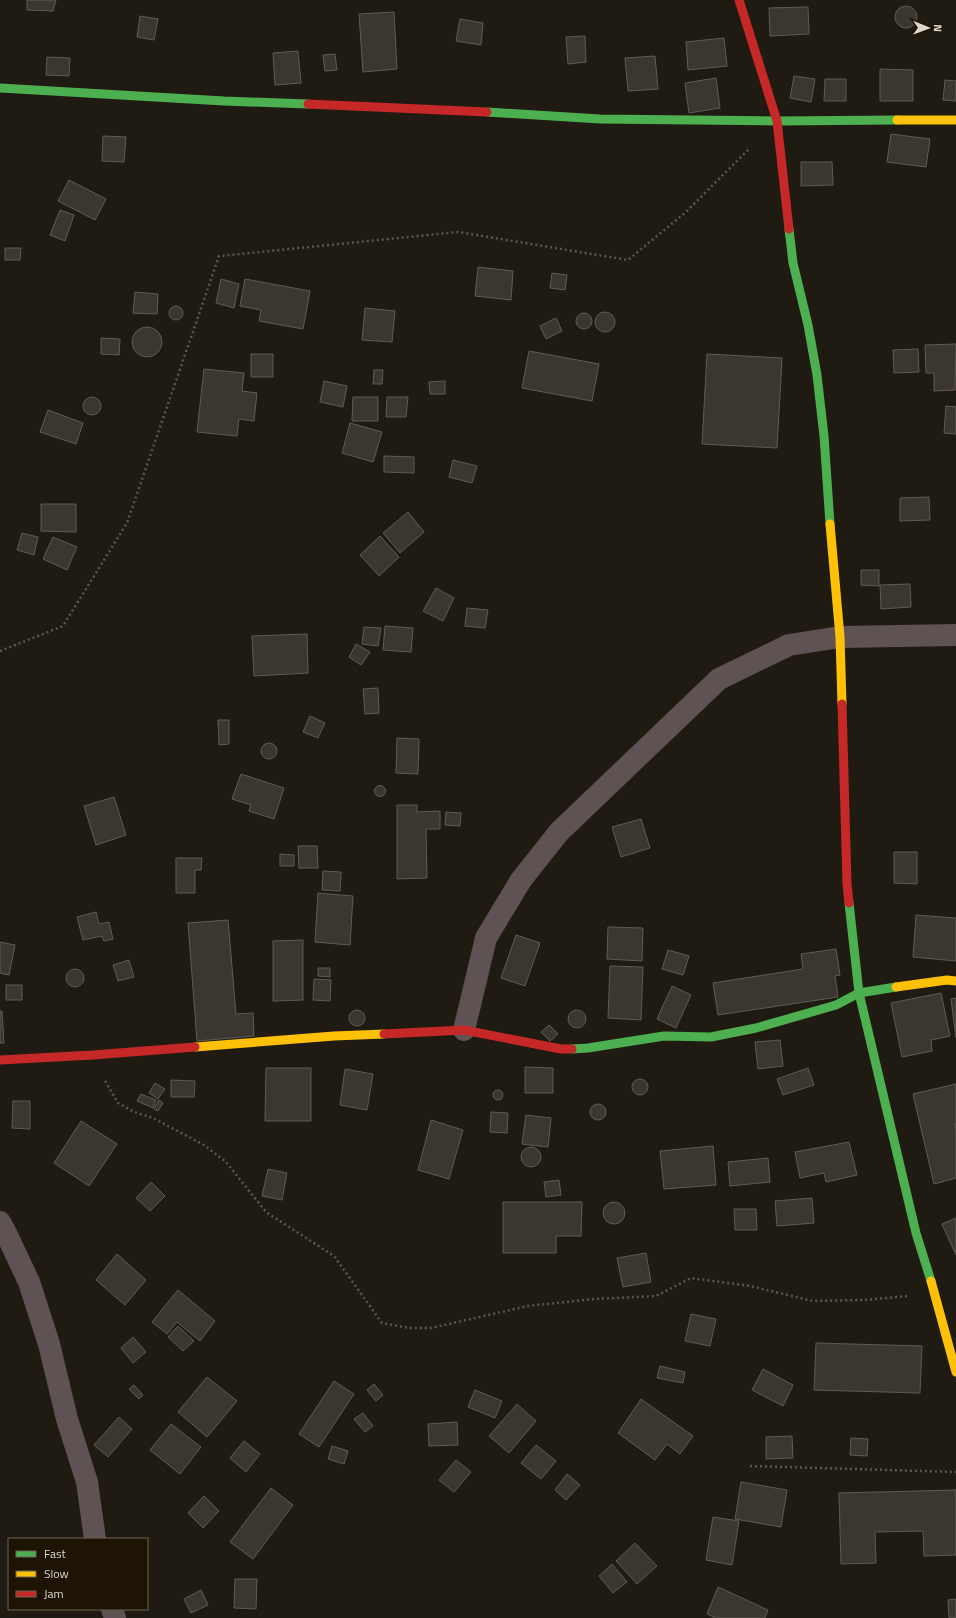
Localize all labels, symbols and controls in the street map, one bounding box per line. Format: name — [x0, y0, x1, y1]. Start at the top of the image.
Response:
north arrow — [908, 8, 948, 48]
text: N — [930, 24, 946, 32]
legend — [8, 1538, 148, 1610]
text: Fast — [44, 1544, 67, 1563]
text: Slow — [44, 1564, 69, 1583]
text: Jam — [44, 1584, 64, 1603]

